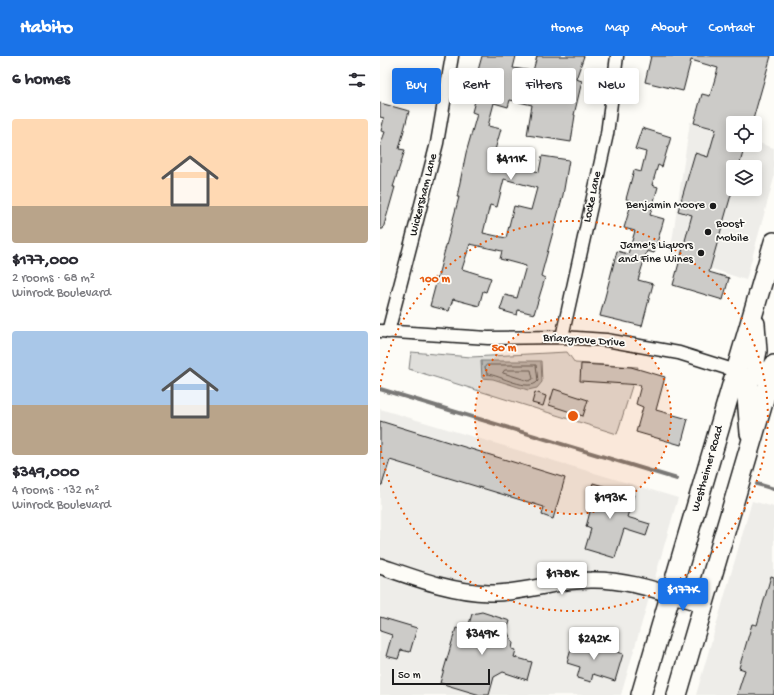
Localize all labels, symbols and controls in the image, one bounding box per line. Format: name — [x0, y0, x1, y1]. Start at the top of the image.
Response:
text: Habito — [20, 17, 73, 40]
text: Home — [551, 20, 583, 37]
text: Map — [605, 20, 629, 37]
text: About — [651, 20, 687, 37]
text: Contact — [709, 20, 754, 37]
chip: Buy — [392, 68, 441, 104]
chip: Rent — [449, 68, 504, 104]
chip: Filters — [512, 68, 576, 104]
chip: New — [584, 68, 639, 104]
icon: filters — [346, 69, 368, 91]
text: 6 homes — [12, 70, 70, 90]
map controls — [726, 116, 762, 196]
button: locate — [726, 116, 762, 152]
icon: home — [154, 145, 226, 217]
pin: $411K — [483, 147, 539, 181]
street label: Wickersham Lane — [407, 152, 441, 238]
text: $411K — [496, 152, 526, 167]
button: layers — [726, 160, 762, 196]
street label: Locke Lane — [581, 169, 605, 224]
place label: Benjamin Moore — [625, 199, 706, 213]
marker: Benjamin Moore — [708, 201, 718, 211]
place label: Boost Mobile — [715, 218, 749, 246]
marker: Boost Mobile — [703, 227, 713, 237]
place label: Jame's Liquors and Fine Wines — [618, 239, 694, 267]
marker: Jame's Liquors and Fine Wines — [696, 248, 706, 258]
text: $177,000 — [12, 251, 78, 271]
text: 2 rooms · 68 m² — [12, 271, 95, 286]
text: 100 m — [419, 273, 450, 287]
text: Winrock Boulevard — [12, 286, 111, 301]
street label: Briargrove Drive — [542, 331, 626, 351]
text: 50 m — [492, 342, 517, 356]
icon: home — [154, 357, 226, 429]
centre of rings — [566, 409, 580, 423]
street label: Westheimer Road — [689, 423, 727, 514]
text: $349,000 — [12, 463, 79, 483]
text: 4 rooms · 132 m² — [12, 483, 99, 498]
pin: $193K — [582, 486, 638, 520]
text: $193K — [594, 491, 626, 506]
text: Winrock Boulevard — [12, 498, 111, 513]
pin: $178K — [534, 562, 590, 596]
text: $178K — [546, 567, 578, 582]
pin: $177K — [655, 578, 711, 612]
text: $177K — [667, 583, 699, 598]
pin: $349K — [454, 622, 510, 656]
text: $349K — [466, 627, 498, 642]
pin: $242K — [566, 627, 622, 661]
text: $242K — [578, 632, 610, 647]
scale bar — [392, 667, 490, 686]
text: 50 m — [398, 670, 420, 682]

